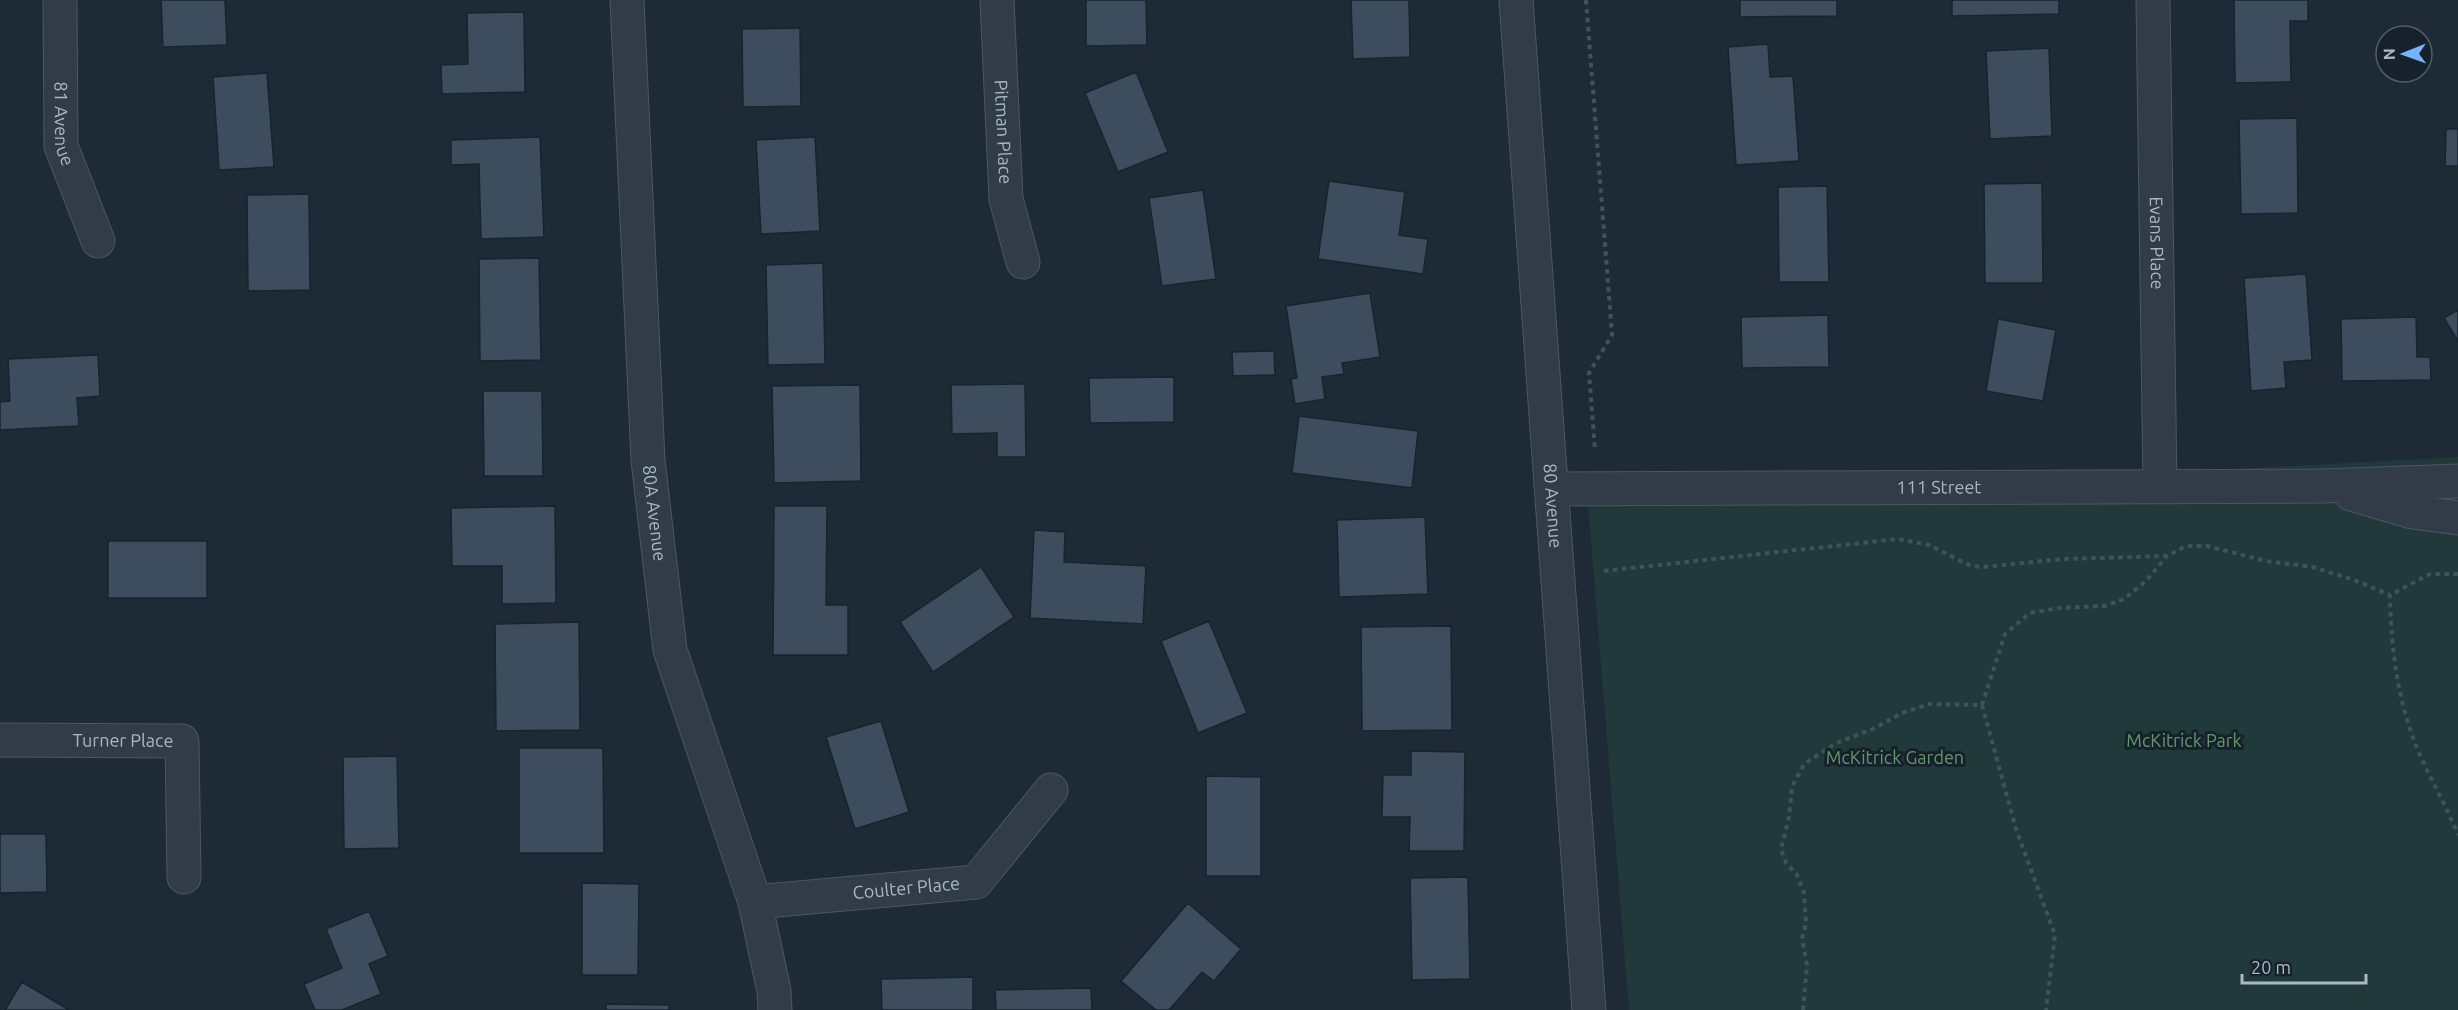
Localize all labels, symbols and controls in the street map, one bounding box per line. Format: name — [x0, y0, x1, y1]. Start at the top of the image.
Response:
north arrow — [2374, 24, 2434, 84]
text: N — [2380, 48, 2398, 60]
street label: Pitman Place — [992, 79, 1016, 184]
street label: 81 Avenue — [52, 81, 79, 168]
street label: Evans Place — [2147, 196, 2168, 290]
street label: 80 Avenue — [1541, 462, 1567, 549]
street label: 80A Avenue — [640, 464, 671, 562]
street label: 111 Street — [1897, 476, 1981, 497]
street label: Turner Place — [73, 729, 173, 750]
park label: McKitrick Park — [2126, 730, 2242, 750]
park label: McKitrick Garden — [1826, 747, 1964, 767]
street label: Coulter Place — [852, 872, 961, 902]
scale bar — [2242, 947, 2366, 985]
text: 20 m — [2251, 957, 2291, 977]

